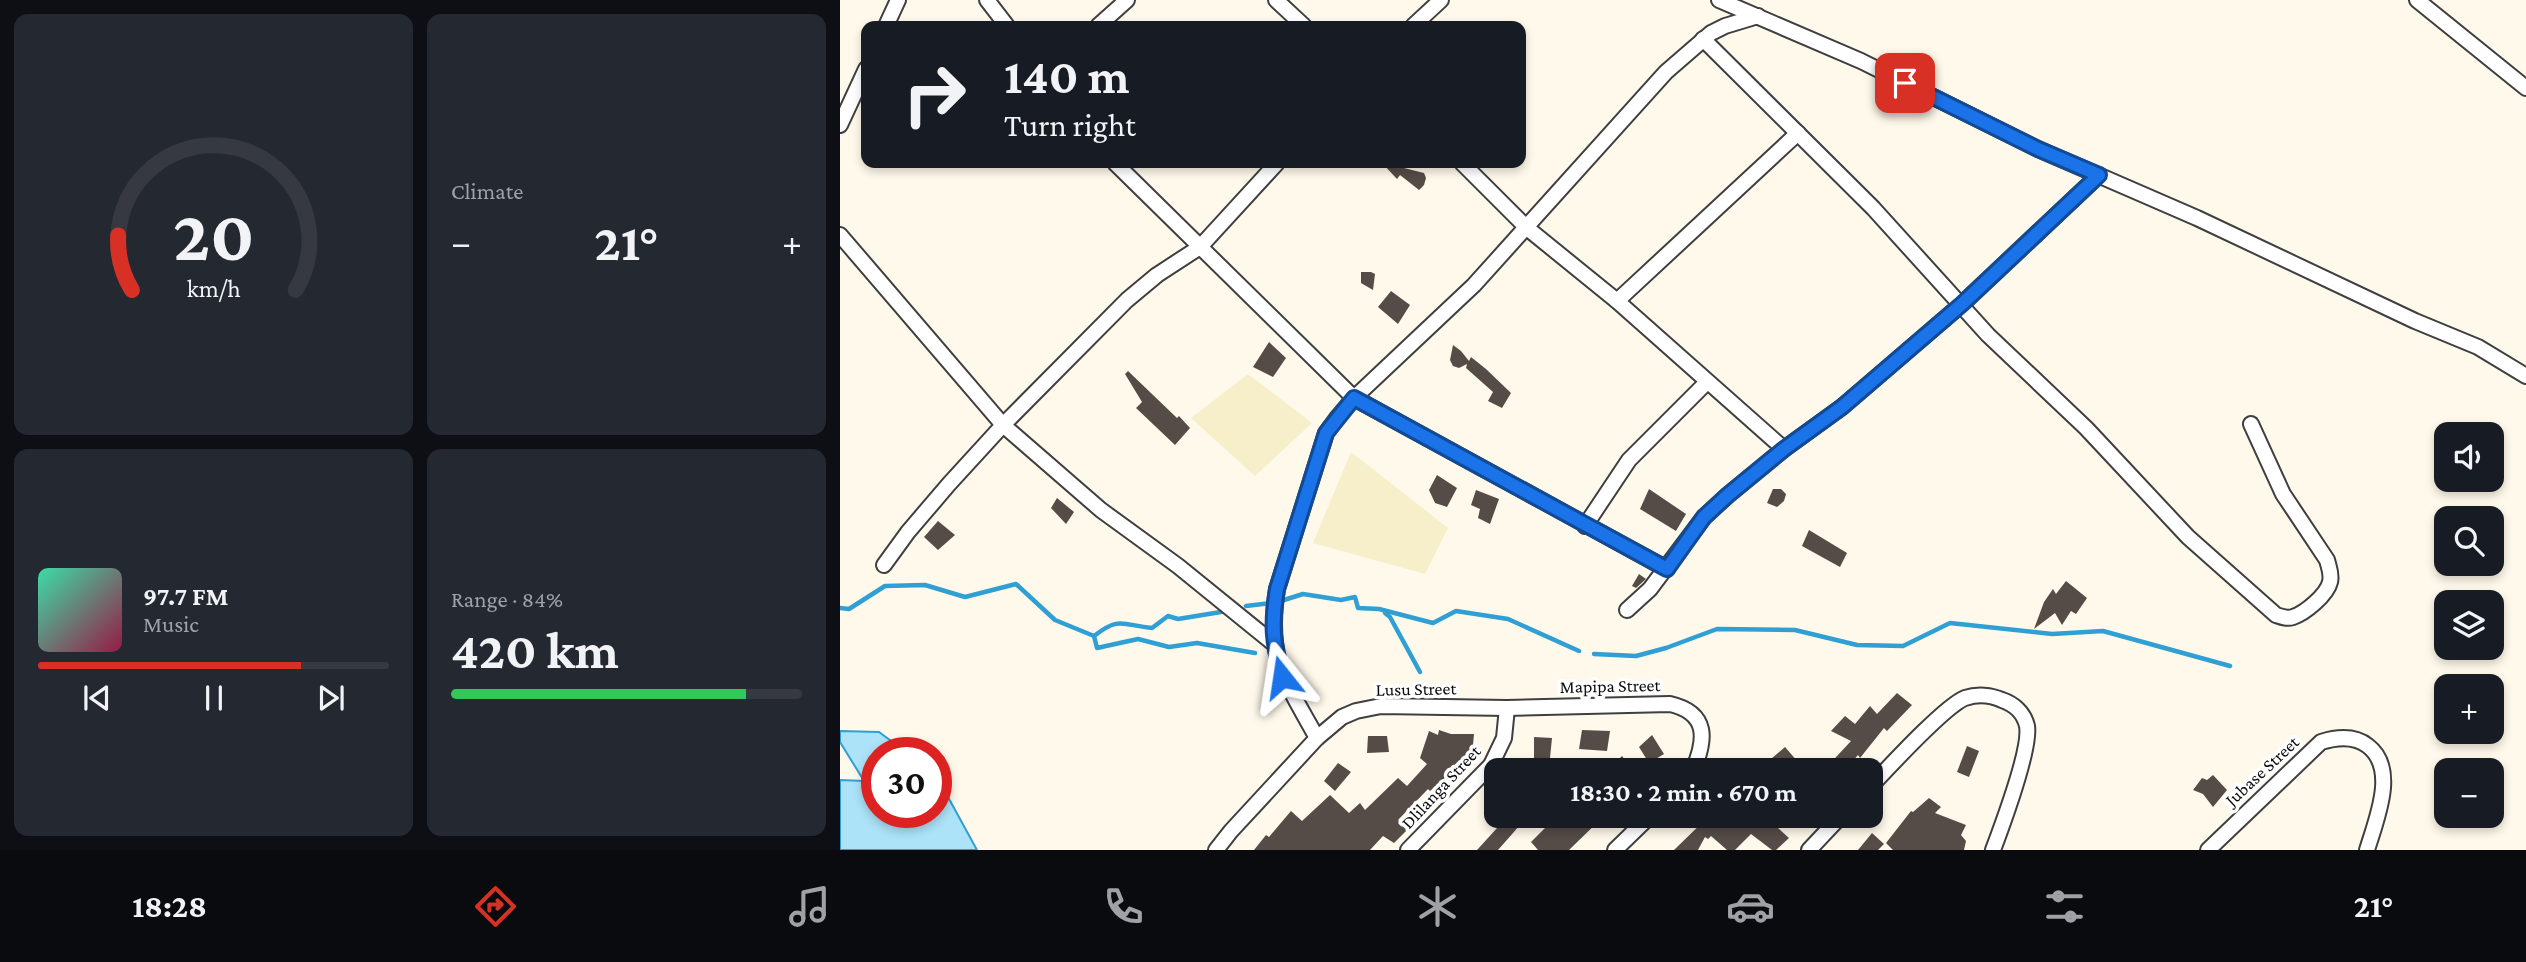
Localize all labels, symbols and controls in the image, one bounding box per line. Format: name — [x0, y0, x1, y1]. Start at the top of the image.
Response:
icon: right — [889, 49, 980, 140]
text: 140 m — [1004, 49, 1129, 104]
pin — [1875, 53, 1935, 113]
icon: arrive — [1886, 64, 1924, 102]
text: Turn right — [1004, 107, 1136, 143]
text: Climate — [451, 178, 523, 204]
text: 20 — [173, 196, 254, 277]
text: 21° — [594, 213, 659, 271]
text: − — [451, 221, 471, 263]
text: + — [782, 221, 802, 263]
text: km/h — [187, 275, 240, 302]
map controls — [2434, 422, 2504, 828]
button: sound — [2434, 422, 2504, 492]
button: search — [2434, 506, 2504, 576]
text: 97.7 FM — [143, 582, 228, 611]
text: Range · 84% — [451, 586, 563, 612]
button: layers — [2434, 590, 2504, 660]
text: Music — [143, 611, 199, 637]
text: 420 km — [451, 621, 619, 679]
position arrow — [1245, 640, 1319, 714]
button: + — [2434, 674, 2504, 744]
street label: Mapipa Street — [1559, 675, 1662, 697]
street label: Lusu Street — [1376, 678, 1457, 700]
icon: previous — [78, 679, 116, 717]
icon: pause — [195, 679, 233, 717]
icon: next — [312, 679, 350, 717]
street label: Jubase Street — [2220, 731, 2304, 811]
speed limit sign: 30 — [861, 737, 952, 828]
street label: Dlilanga Street — [1397, 740, 1485, 833]
button: − — [2434, 758, 2504, 828]
text: 18:30 · 2 min · 670 m — [1570, 778, 1797, 807]
icon: directions — [471, 882, 520, 931]
icon: music — [785, 882, 834, 931]
icon: phone — [1099, 882, 1148, 931]
icon: climate — [1413, 882, 1462, 931]
icon: car — [1726, 882, 1775, 931]
icon: filters — [2040, 882, 2089, 931]
text: 18:28 — [132, 888, 207, 924]
text: 21° — [2354, 888, 2394, 924]

